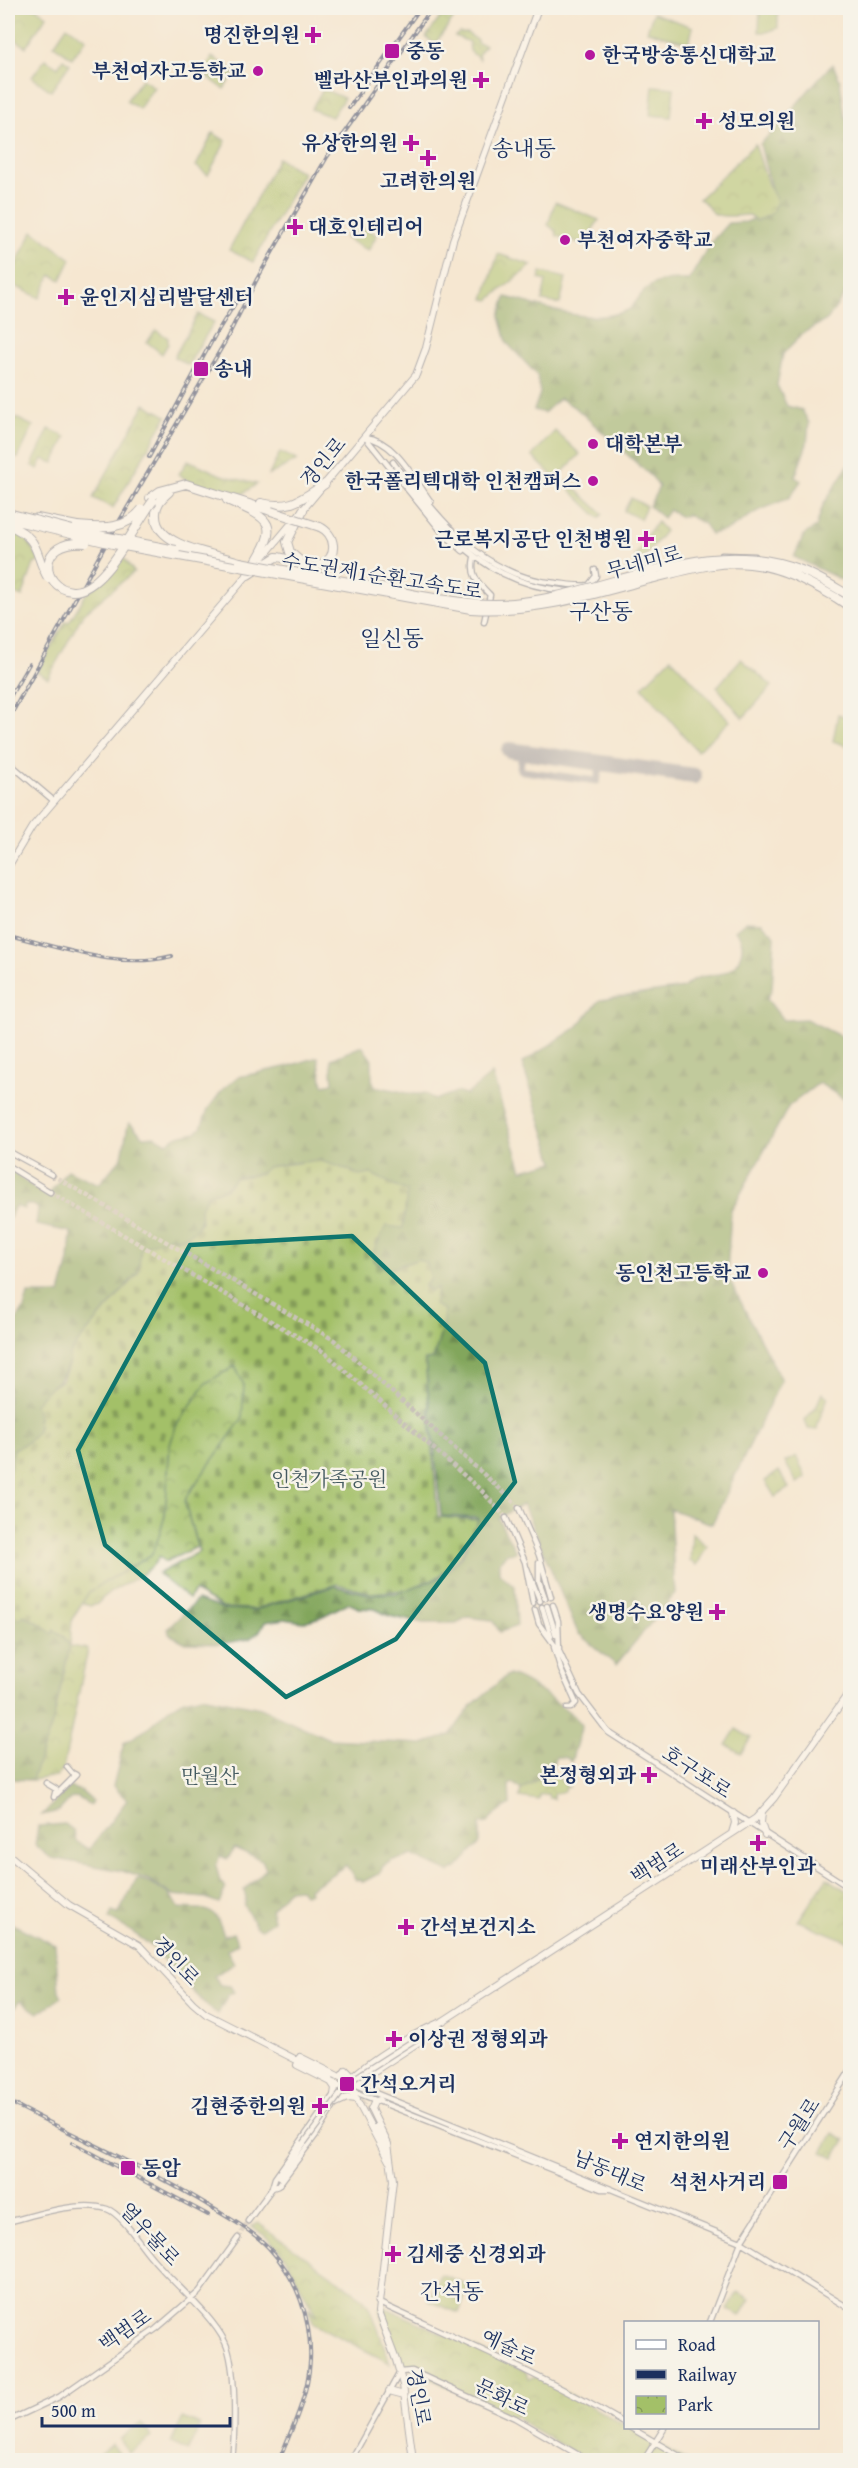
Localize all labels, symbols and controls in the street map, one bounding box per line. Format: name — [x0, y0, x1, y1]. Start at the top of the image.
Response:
place label: 명진한의원 — [203, 20, 300, 49]
marker: 명진한의원 — [304, 26, 322, 44]
place label: 중동 — [406, 36, 445, 65]
place label: 한국방송통신대학교 — [602, 40, 777, 69]
marker: 중동 — [383, 42, 401, 60]
marker: 한국방송통신대학교 — [583, 48, 597, 62]
place label: 부천여자고등학교 — [91, 56, 247, 85]
marker: 부천여자고등학교 — [251, 64, 265, 78]
place label: 벨라산부인과의원 — [313, 65, 468, 94]
marker: 벨라산부인과의원 — [472, 71, 490, 89]
place label: 성모의원 — [718, 106, 795, 135]
marker: 성모의원 — [695, 112, 713, 130]
place label: 유상한의원 — [301, 128, 398, 157]
district label: 송내동 — [492, 132, 556, 164]
marker: 유상한의원 — [402, 134, 420, 152]
marker: 고려한의원 — [419, 149, 437, 167]
place label: 고려한의원 — [380, 166, 476, 195]
place label: 대호인테리어 — [308, 212, 424, 241]
marker: 대호인테리어 — [286, 218, 304, 236]
place label: 부천여자중학교 — [577, 225, 713, 254]
marker: 부천여자중학교 — [558, 233, 572, 247]
place label: 윤인지심리발달센터 — [80, 282, 254, 311]
marker: 윤인지심리발달센터 — [57, 288, 75, 306]
place label: 송내 — [214, 354, 253, 383]
marker: 송내 — [192, 360, 210, 378]
place label: 대학본부 — [605, 429, 682, 458]
street label: 경인로 — [293, 430, 352, 493]
marker: 대학본부 — [586, 437, 600, 451]
place label: 한국폴리텍대학 인천캠퍼스 — [345, 466, 581, 495]
marker: 한국폴리텍대학 인천캠퍼스 — [586, 474, 600, 488]
place label: 근로복지공단 인천병원 — [434, 524, 632, 553]
marker: 근로복지공단 인천병원 — [637, 530, 655, 548]
street label: 무네미로 — [603, 538, 685, 586]
street label: 수도권제1순환고속도로 — [280, 545, 485, 606]
district label: 구산동 — [569, 595, 633, 627]
district label: 일신동 — [360, 622, 424, 654]
place label: 동인천고등학교 — [616, 1258, 752, 1287]
marker: 동인천고등학교 — [756, 1266, 770, 1280]
park label: 인천가족공원 — [271, 1464, 387, 1493]
place label: 생명수요양원 — [588, 1597, 704, 1626]
marker: 생명수요양원 — [708, 1603, 726, 1621]
street label: 호구포로 — [657, 1738, 738, 1805]
place label: 본정형외과 — [539, 1760, 637, 1789]
park label: 만월산 — [181, 1761, 240, 1790]
marker: 본정형외과 — [640, 1766, 658, 1784]
marker: 미래산부인과 — [749, 1834, 767, 1852]
street label: 백범로 — [625, 1835, 689, 1891]
place label: 미래산부인과 — [700, 1851, 817, 1880]
place label: 간석보건지소 — [420, 1912, 536, 1941]
marker: 간석보건지소 — [397, 1918, 415, 1936]
street label: 경인로 — [146, 1930, 207, 1992]
place label: 이상권 정형외과 — [408, 2024, 548, 2053]
marker: 이상권 정형외과 — [385, 2030, 403, 2048]
place label: 간석오거리 — [360, 2069, 457, 2098]
marker: 간석오거리 — [338, 2075, 356, 2093]
place label: 김현중한의원 — [190, 2091, 306, 2120]
street label: 구월로 — [771, 2092, 827, 2156]
marker: 김현중한의원 — [311, 2097, 329, 2115]
place label: 연지한의원 — [634, 2126, 731, 2155]
marker: 연지한의원 — [611, 2132, 629, 2150]
street label: 남동대로 — [569, 2142, 651, 2199]
place label: 동암 — [142, 2153, 181, 2182]
marker: 동암 — [119, 2159, 137, 2177]
place label: 석천사거리 — [669, 2167, 766, 2196]
marker: 석천사거리 — [771, 2173, 789, 2191]
street label: 열우물로 — [113, 2196, 187, 2272]
place label: 김세중 신경외과 — [406, 2239, 546, 2268]
marker: 김세중 신경외과 — [384, 2245, 402, 2263]
district label: 간석동 — [420, 2275, 484, 2307]
street label: 백범로 — [93, 2301, 157, 2358]
street label: 예술로 — [477, 2321, 542, 2372]
legend — [624, 2321, 819, 2429]
text: Road — [678, 2331, 716, 2358]
text: Railway — [678, 2361, 737, 2388]
street label: 경인로 — [400, 2366, 439, 2428]
street label: 문화로 — [470, 2371, 535, 2422]
scale bar — [42, 2390, 230, 2428]
text: Park — [678, 2391, 714, 2418]
text: 500 m — [51, 2397, 96, 2424]

